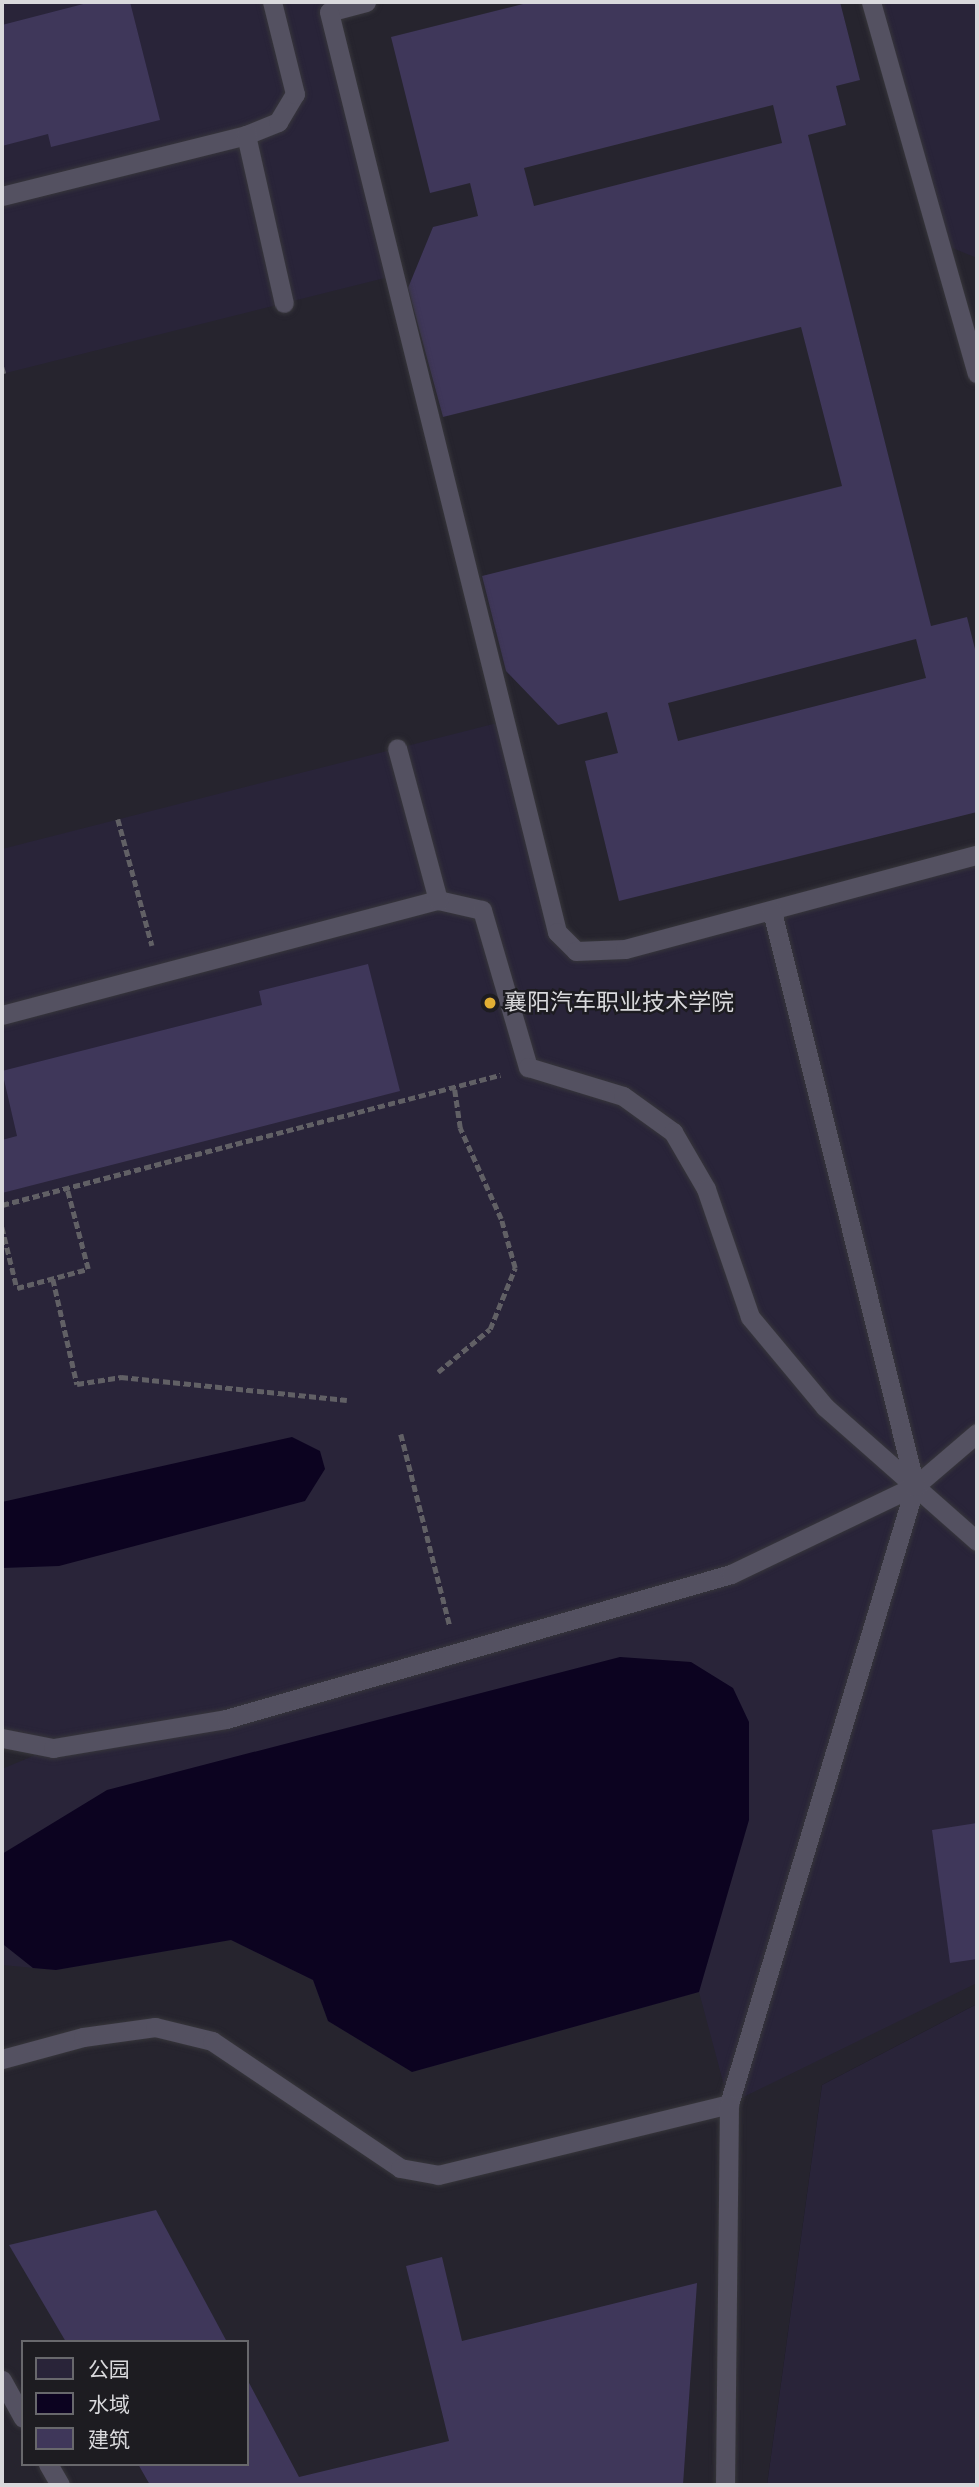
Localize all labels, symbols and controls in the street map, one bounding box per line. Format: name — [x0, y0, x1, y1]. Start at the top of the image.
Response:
place label: 襄阳汽车职业技术学院 — [504, 989, 734, 1017]
marker: 襄阳汽车职业技术学院 — [482, 995, 498, 1011]
legend — [21, 2340, 248, 2466]
text: 公园 — [88, 2355, 130, 2385]
text: 水域 — [88, 2390, 130, 2420]
text: 建筑 — [88, 2425, 130, 2455]

